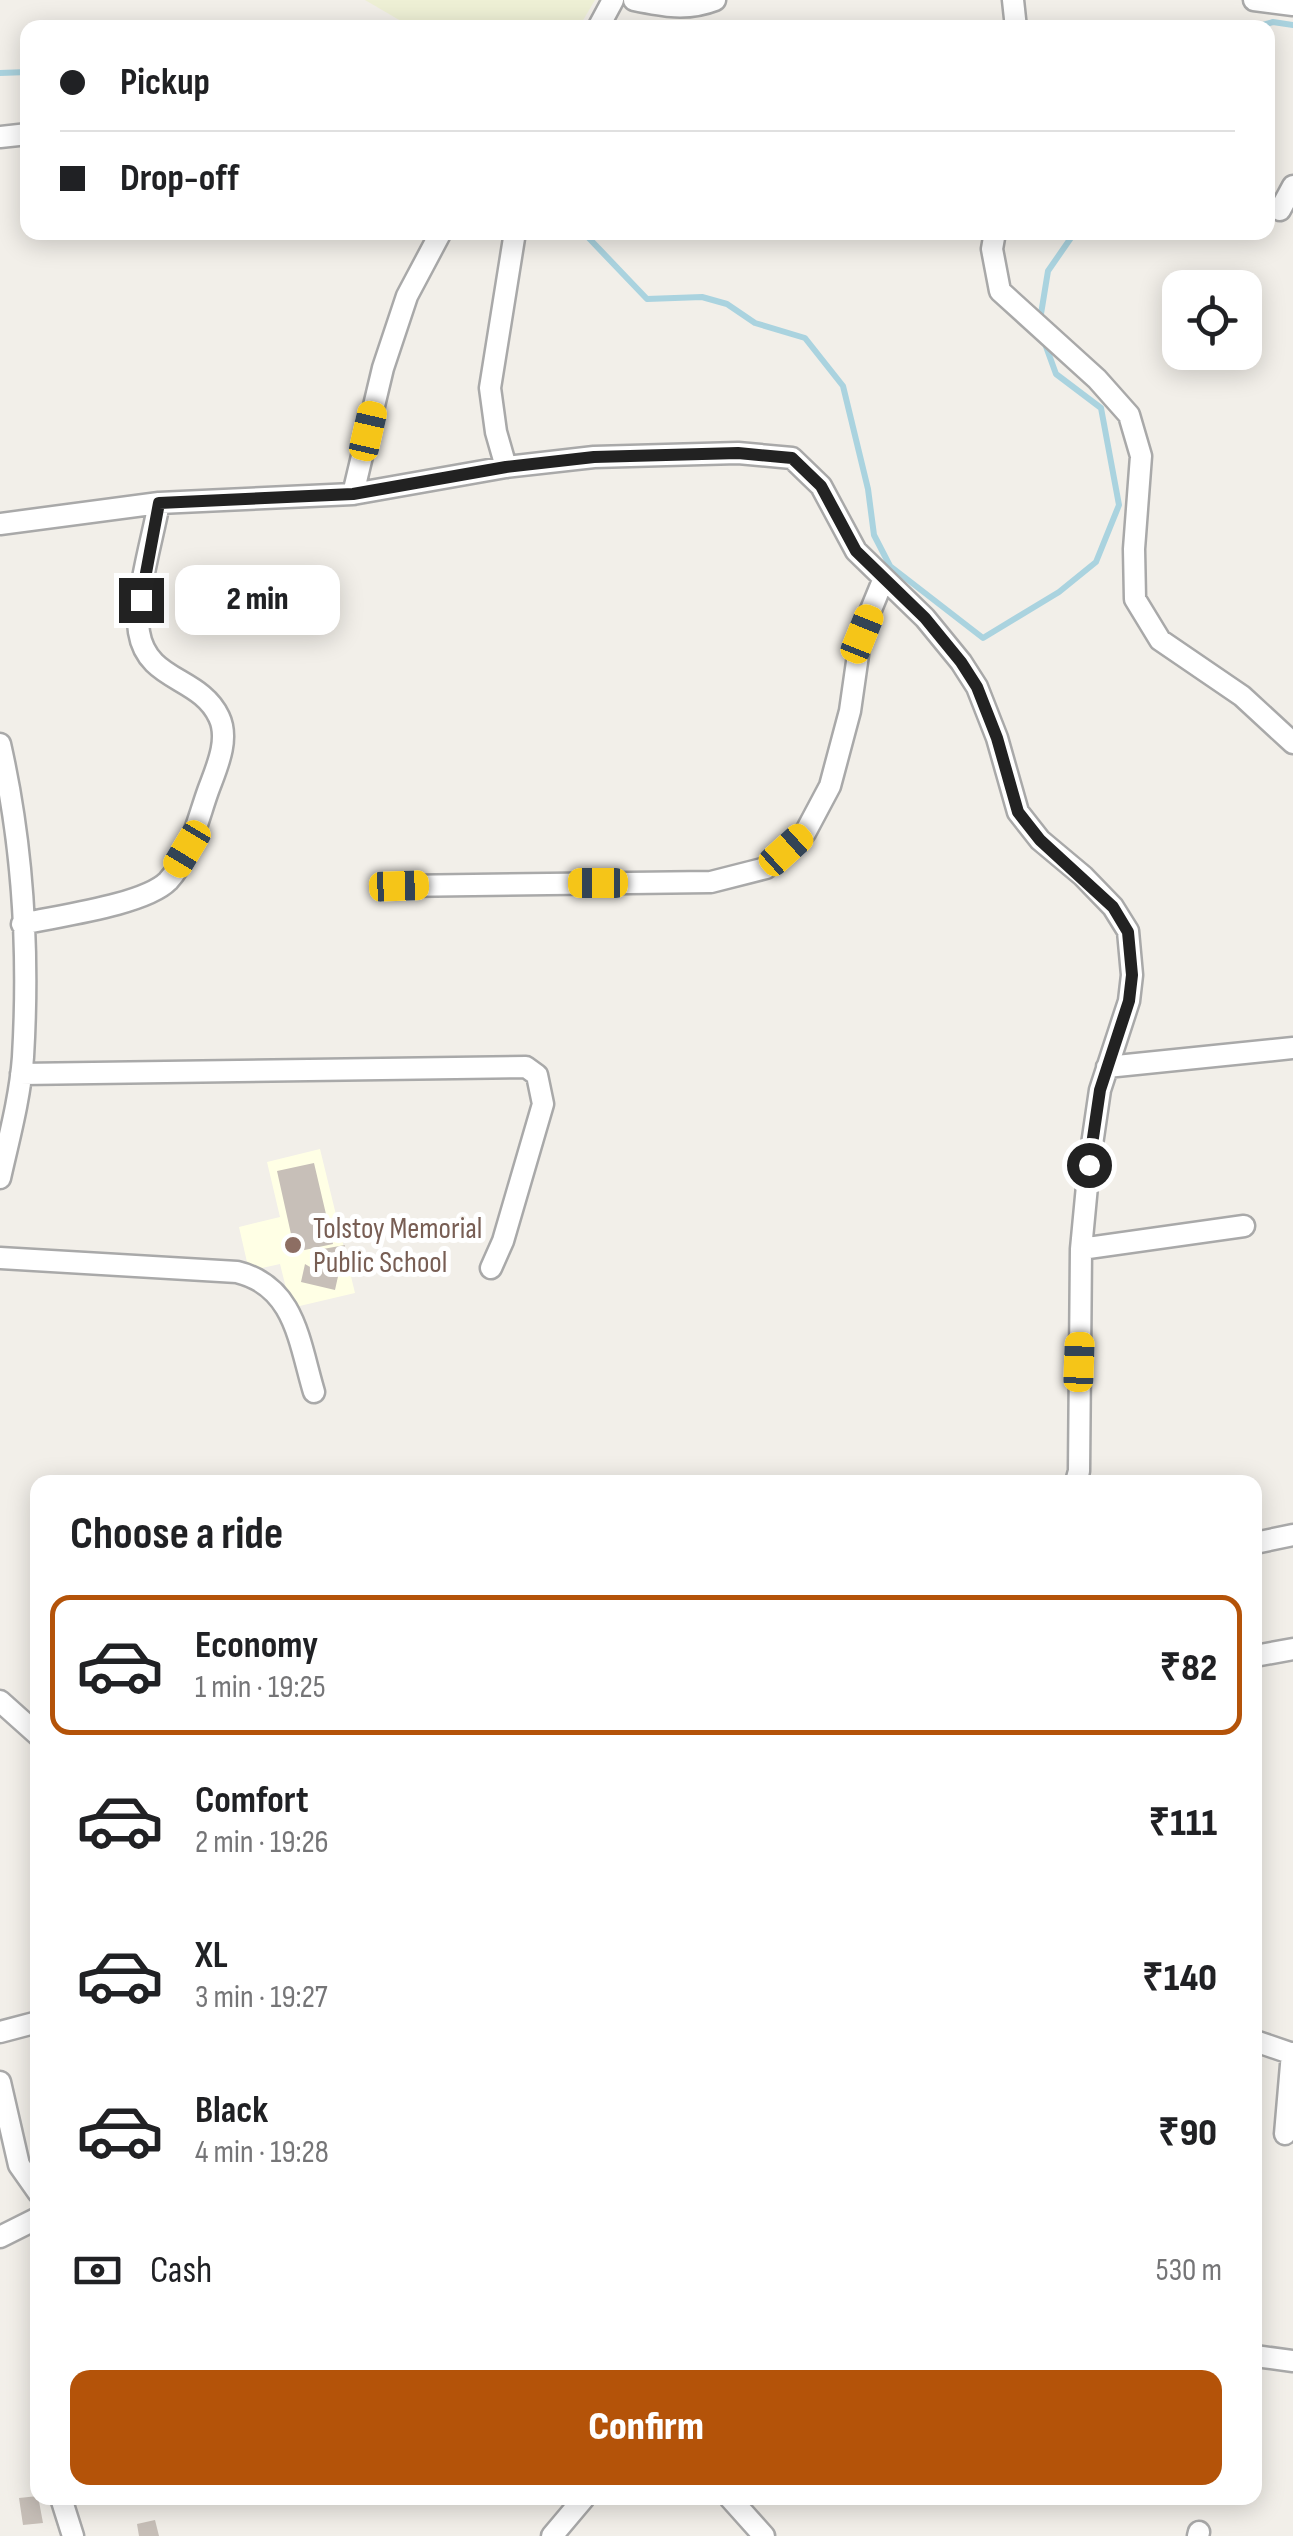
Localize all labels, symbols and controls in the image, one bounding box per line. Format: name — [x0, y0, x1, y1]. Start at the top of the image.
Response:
text: Pickup — [120, 60, 210, 105]
text: Drop-off — [120, 156, 239, 201]
map controls — [1162, 270, 1262, 370]
button: locate — [1162, 270, 1262, 370]
car — [347, 398, 389, 464]
callout: 2 min — [176, 565, 341, 635]
route end — [119, 578, 164, 623]
text: 2 min — [226, 580, 289, 619]
car — [837, 601, 887, 667]
car — [159, 816, 215, 882]
car — [754, 819, 818, 881]
car — [568, 868, 628, 898]
car — [368, 870, 430, 902]
route start — [1067, 1143, 1112, 1188]
place label: Tolstoy Memorial Public School — [313, 1211, 482, 1281]
marker: Tolstoy Memorial Public School — [282, 1234, 304, 1256]
car — [1063, 1331, 1095, 1393]
text: Choose a ride — [70, 1507, 283, 1562]
icon: car — [75, 1620, 165, 1710]
text: Economy — [195, 1623, 318, 1668]
text: ₹82 — [1159, 1646, 1217, 1691]
text: 1 min · 19:25 — [195, 1668, 325, 1707]
icon: car — [75, 1775, 165, 1865]
text: Comfort — [195, 1778, 309, 1823]
text: ₹111 — [1149, 1801, 1217, 1846]
text: 2 min · 19:26 — [195, 1823, 329, 1862]
icon: car — [75, 1930, 165, 2020]
text: XL — [195, 1933, 228, 1978]
text: ₹140 — [1142, 1956, 1217, 2001]
text: 3 min · 19:27 — [195, 1978, 328, 2017]
icon: car — [75, 2085, 165, 2175]
text: Black — [195, 2088, 268, 2133]
text: ₹90 — [1158, 2111, 1217, 2156]
text: 4 min · 19:28 — [195, 2133, 329, 2172]
icon: cash — [70, 2243, 125, 2298]
text: Cash — [150, 2248, 212, 2293]
text: 530 m — [1156, 2251, 1222, 2290]
button: Confirm — [70, 2370, 1222, 2485]

